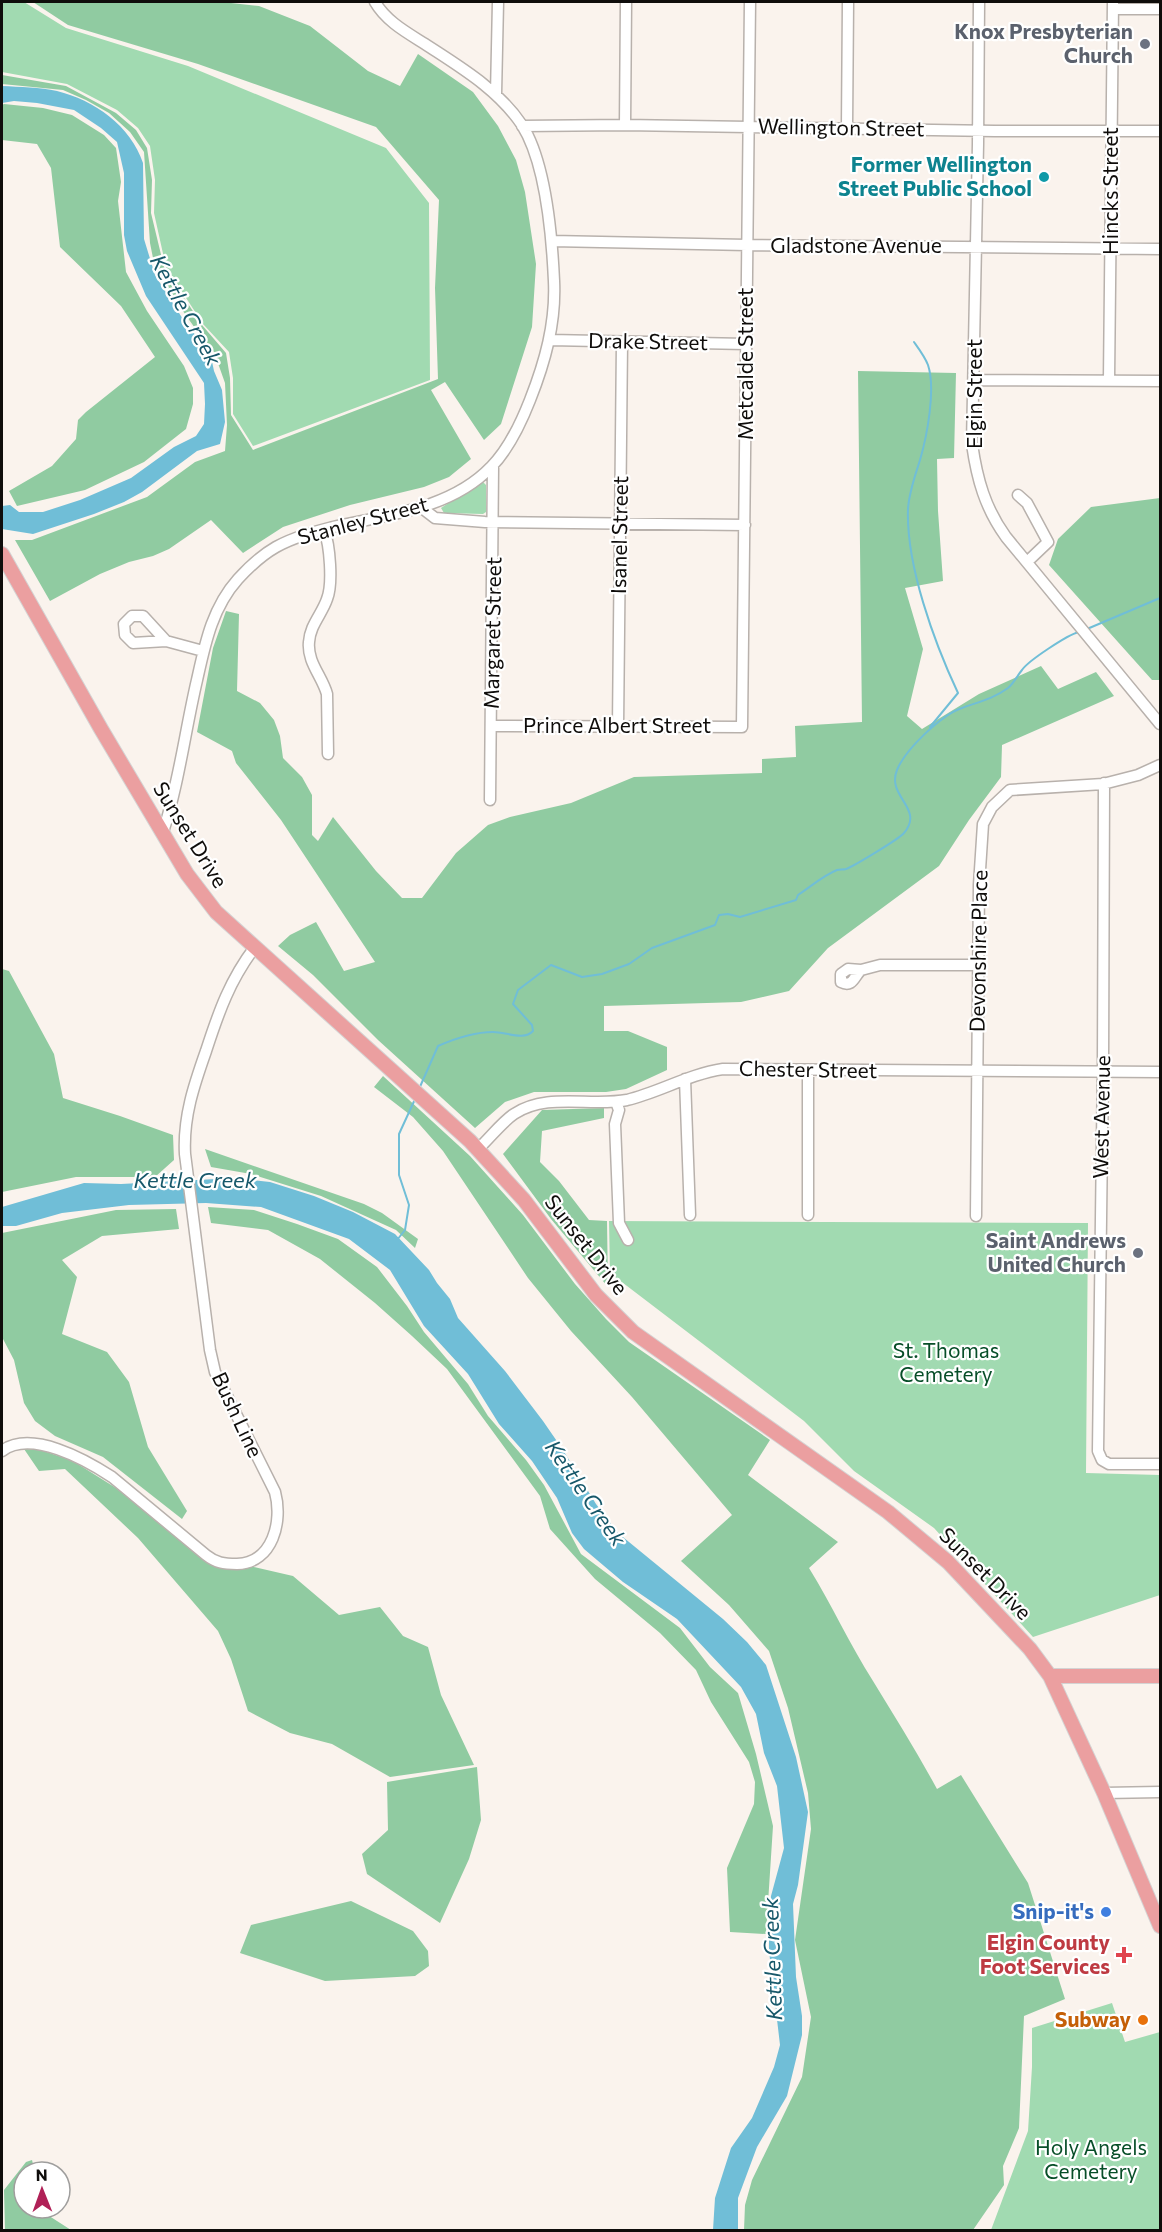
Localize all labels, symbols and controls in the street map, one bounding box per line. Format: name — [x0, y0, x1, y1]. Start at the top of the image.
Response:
place label: Knox Presbyterian Church — [954, 18, 1133, 67]
marker: Knox Presbyterian Church — [1138, 37, 1152, 51]
street label: Wellington Street — [757, 113, 925, 140]
street label: Hincks Street — [1097, 127, 1122, 255]
place label: Former Wellington Street Public School — [838, 151, 1032, 200]
marker: Former Wellington Street Public School — [1037, 170, 1051, 184]
street label: Gladstone Avenue — [770, 232, 942, 257]
water label: Kettle Creek — [145, 249, 229, 371]
street label: Metcalde Street — [732, 288, 757, 440]
street label: Drake Street — [588, 327, 708, 354]
street label: Elgin Street — [961, 339, 986, 449]
street label: Isanel Street — [605, 476, 632, 594]
street label: Stanley Street — [295, 490, 431, 549]
street label: Margaret Street — [478, 557, 505, 709]
street label: Prince Albert Street — [523, 712, 711, 737]
street label: Sunset Drive — [149, 777, 234, 892]
street label: Devonshire Place — [964, 870, 991, 1032]
street label: Chester Street — [739, 1055, 877, 1082]
street label: West Avenue — [1087, 1055, 1114, 1179]
water label: Kettle Creek — [133, 1166, 258, 1193]
street label: Sunset Drive — [540, 1189, 634, 1299]
place label: Saint Andrews United Church — [986, 1227, 1126, 1276]
marker: Saint Andrews United Church — [1131, 1246, 1145, 1260]
park label: St. Thomas Cemetery — [893, 1337, 999, 1386]
street label: Bush Line — [208, 1368, 269, 1461]
water label: Kettle Creek — [540, 1435, 633, 1552]
street label: Sunset Drive — [935, 1522, 1037, 1624]
water label: Kettle Creek — [756, 1896, 787, 2021]
place label: Snip-it's — [1013, 1898, 1094, 1923]
marker: Snip-it's — [1099, 1905, 1113, 1919]
place label: Elgin County Foot Services — [980, 1929, 1110, 1978]
marker: Elgin County Foot Services — [1115, 1946, 1133, 1964]
place label: Subway — [1055, 2006, 1131, 2031]
marker: Subway — [1136, 2013, 1150, 2027]
park label: Holy Angels Cemetery — [1035, 2134, 1147, 2183]
north arrow — [12, 2160, 72, 2220]
text: N — [36, 2165, 48, 2184]

